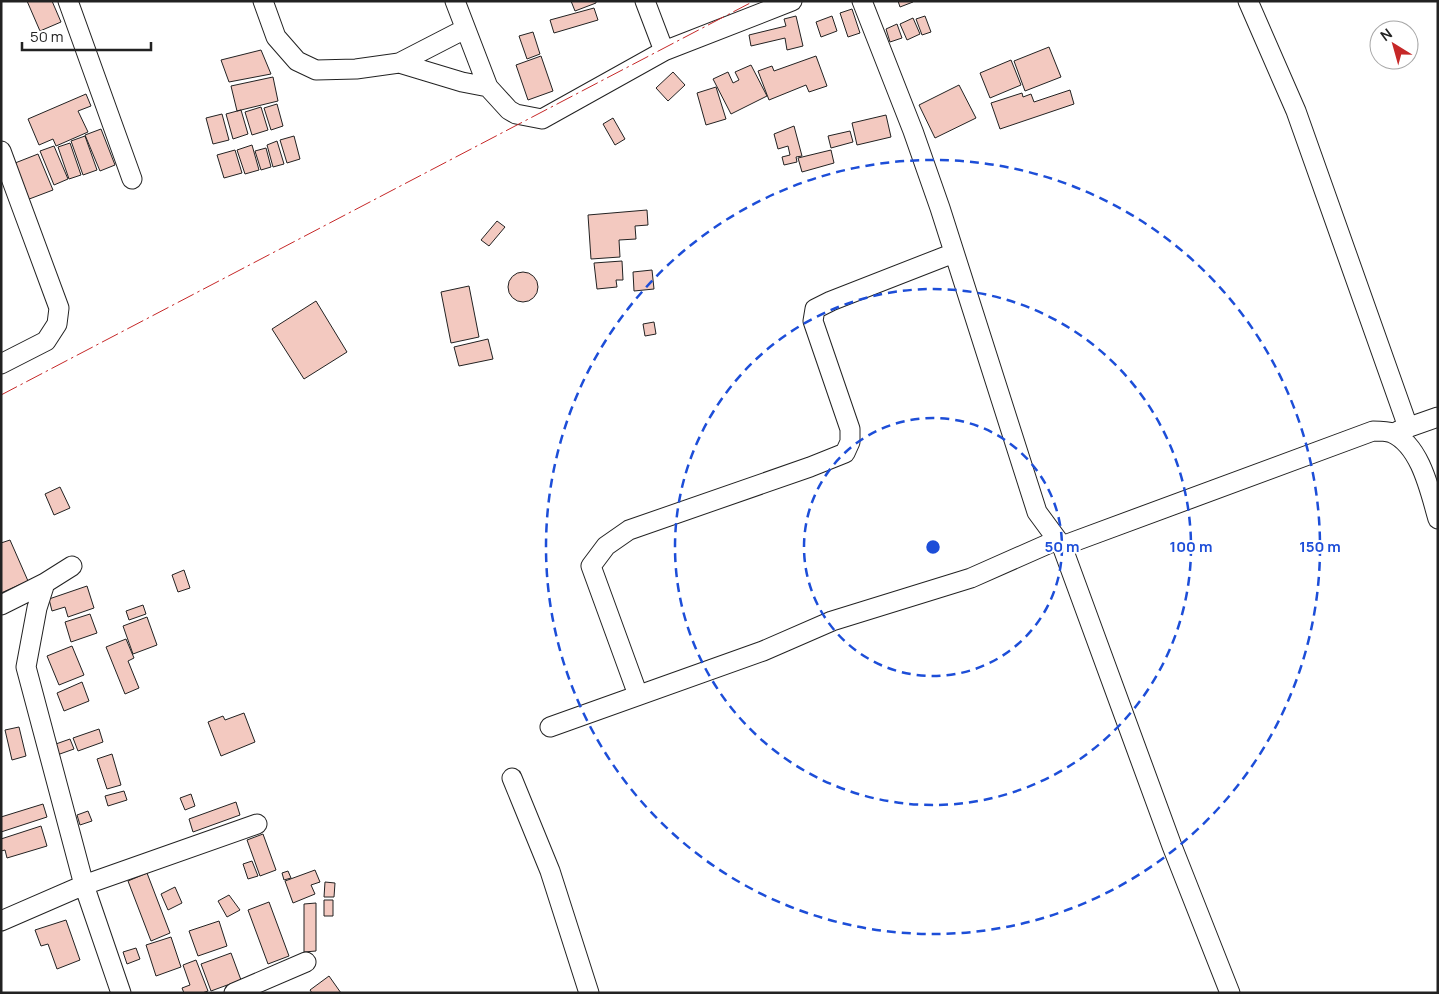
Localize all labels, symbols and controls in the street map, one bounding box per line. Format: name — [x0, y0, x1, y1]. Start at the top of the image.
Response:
scale bar — [22, 20, 151, 52]
north arrow — [1369, 20, 1419, 70]
text: N — [1376, 24, 1396, 45]
text: 50 m — [30, 26, 64, 47]
text: 50 m — [1044, 536, 1080, 557]
text: 100 m — [1170, 536, 1212, 557]
text: 150 m — [1299, 536, 1341, 557]
centre of rings — [924, 538, 942, 556]

